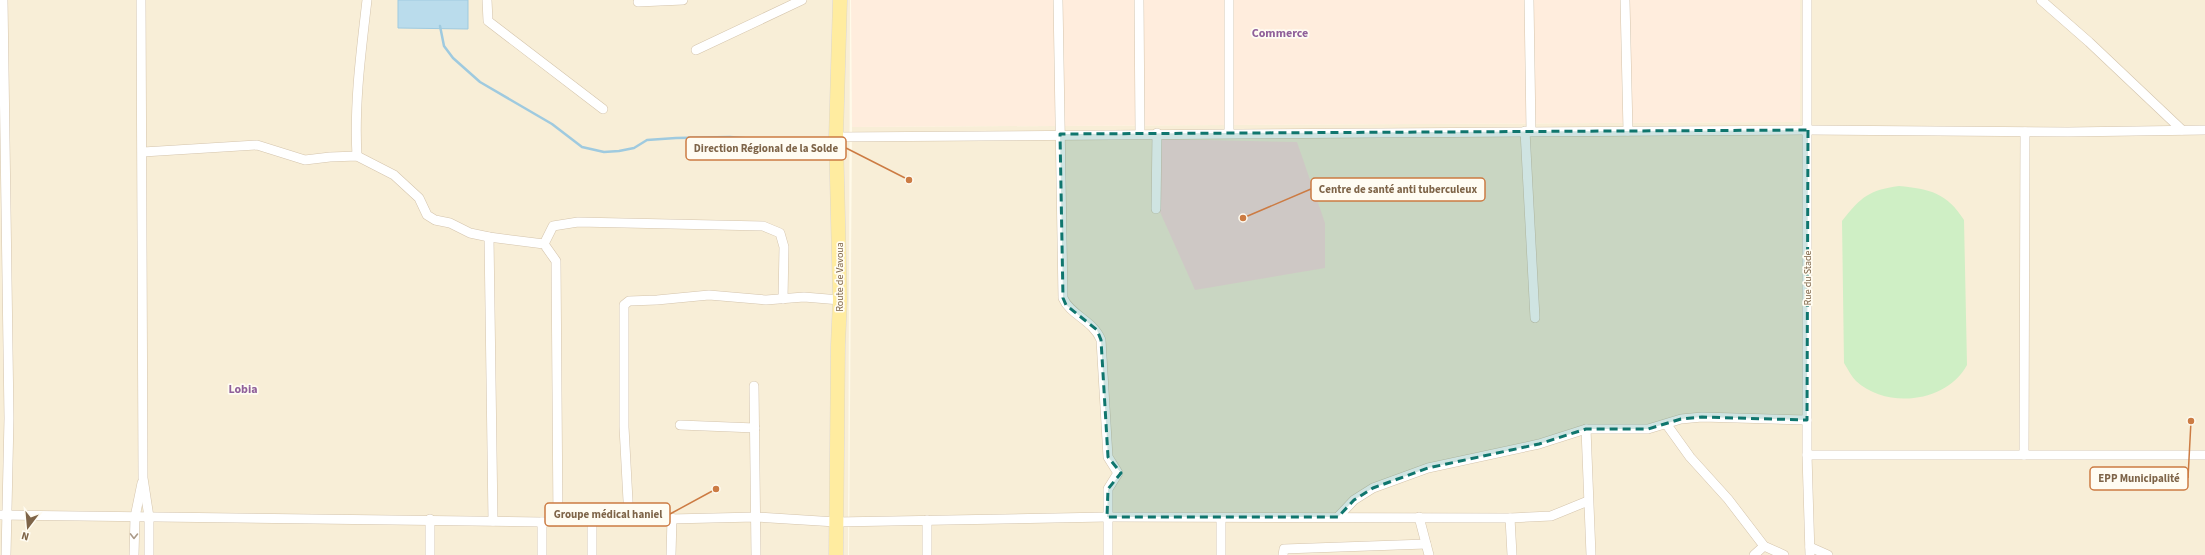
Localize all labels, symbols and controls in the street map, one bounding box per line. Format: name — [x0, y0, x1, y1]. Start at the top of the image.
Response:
district label: Commerce — [1252, 25, 1308, 42]
callout: Direction Régional de la Solde — [686, 137, 846, 160]
text: Direction Régional de la Solde — [694, 141, 838, 156]
callout: Centre de santé anti tuberculeux — [1311, 178, 1485, 201]
text: Centre de santé anti tuberculeux — [1319, 182, 1477, 197]
street label: Route de Vavoua — [833, 242, 847, 312]
street label: Rue du Stade — [1801, 251, 1815, 305]
district label: Lobia — [228, 381, 258, 398]
callout: EPP Municipalité — [2090, 467, 2188, 490]
text: EPP Municipalité — [2098, 471, 2180, 486]
callout: Groupe médical haniel — [545, 503, 670, 526]
north arrow — [8, 507, 48, 547]
text: Groupe médical haniel — [554, 507, 663, 522]
text: N — [20, 528, 31, 544]
one-way arrow — [130, 533, 138, 539]

